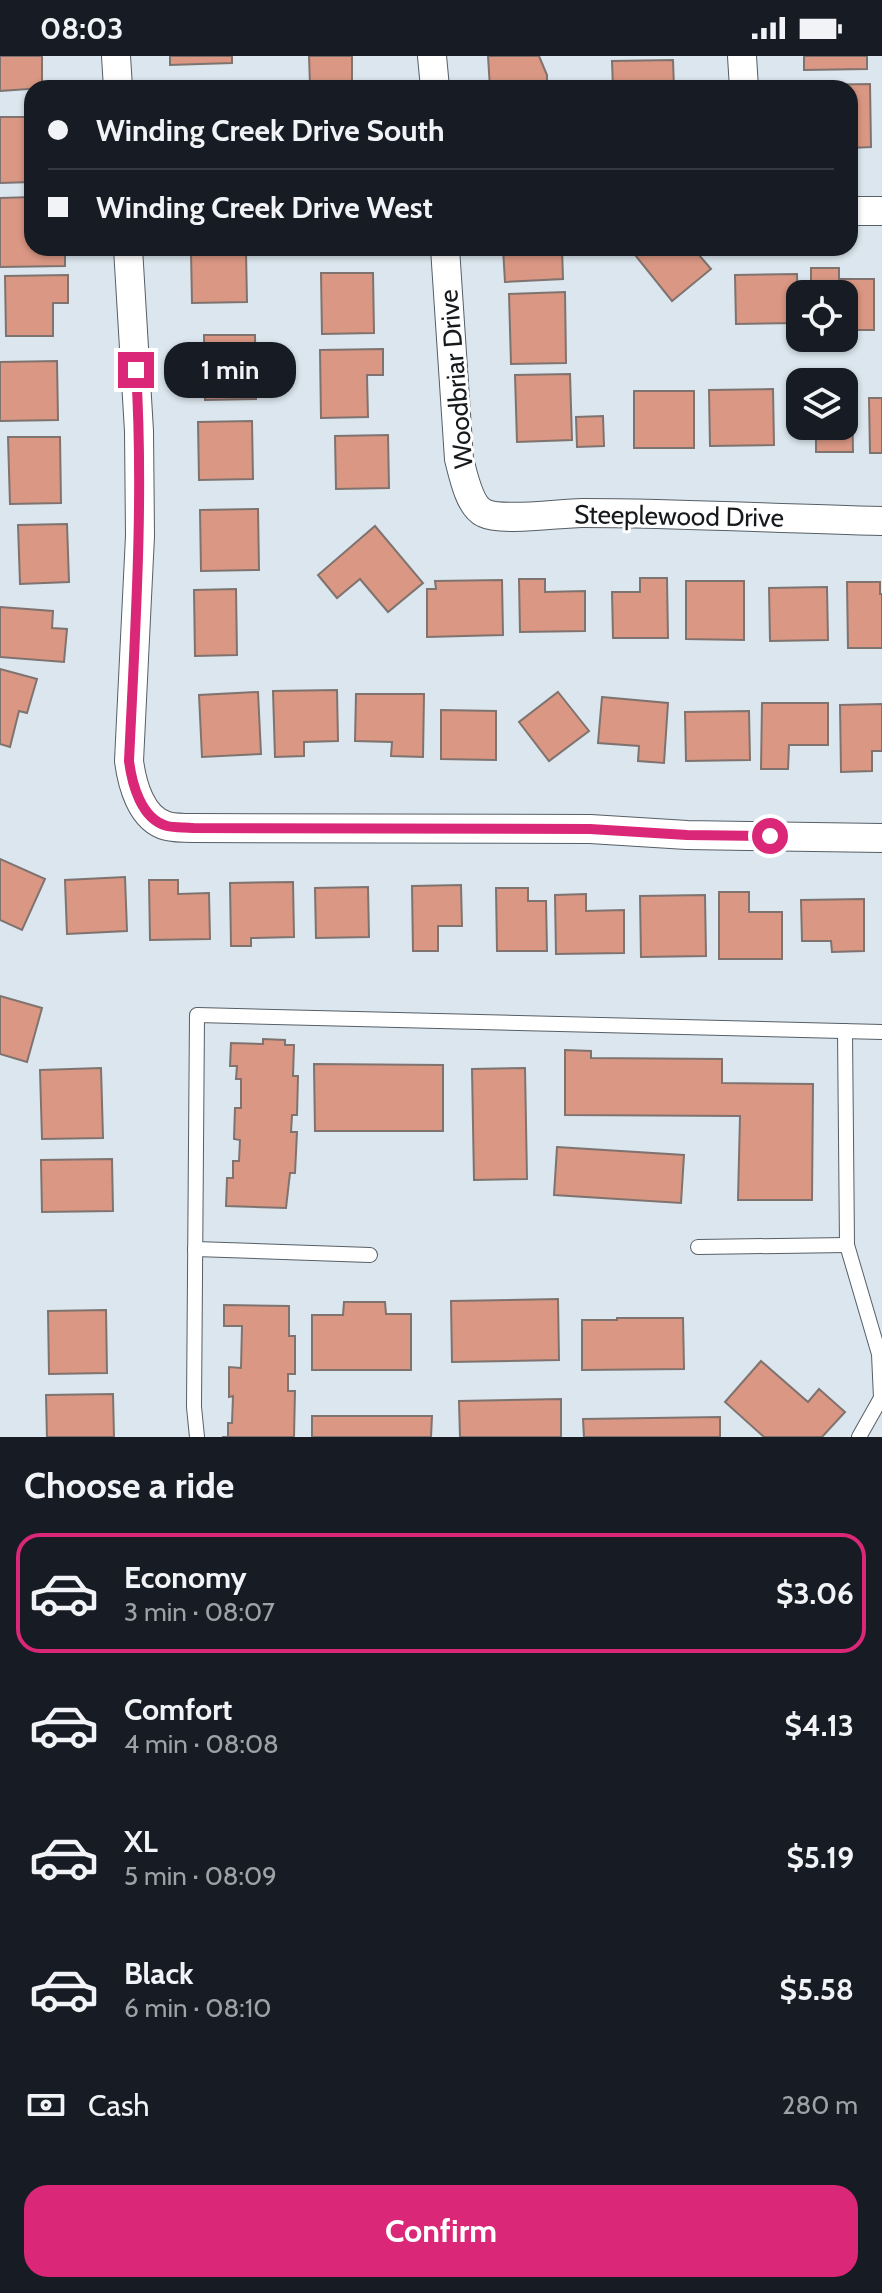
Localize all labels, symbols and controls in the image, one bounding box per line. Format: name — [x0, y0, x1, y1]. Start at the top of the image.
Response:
text: 08:03 — [40, 10, 123, 47]
text: Winding Creek Drive South — [96, 112, 444, 149]
text: Winding Creek Drive West — [96, 189, 433, 226]
map controls — [786, 280, 858, 440]
button: locate — [786, 280, 858, 352]
street label: Woodbriar Drive — [432, 288, 480, 470]
callout: 1 min — [164, 342, 296, 398]
route end — [118, 352, 154, 388]
text: 1 min — [201, 354, 259, 386]
button: layers — [786, 368, 858, 440]
street label: Steeplewood Drive — [574, 498, 784, 534]
route start — [752, 818, 788, 854]
text: Choose a ride — [24, 1463, 234, 1507]
icon: car — [28, 1557, 100, 1629]
text: Economy — [124, 1559, 247, 1596]
text: $3.06 — [776, 1575, 854, 1612]
text: 3 min · 08:07 — [124, 1596, 275, 1628]
icon: car — [28, 1689, 100, 1761]
text: Comfort — [124, 1691, 232, 1728]
text: $4.13 — [785, 1707, 854, 1744]
text: 4 min · 08:08 — [124, 1728, 279, 1760]
icon: car — [28, 1821, 100, 1893]
text: XL — [124, 1823, 158, 1860]
text: $5.19 — [786, 1839, 854, 1876]
text: 5 min · 08:09 — [124, 1860, 277, 1892]
icon: car — [28, 1953, 100, 2025]
text: Black — [124, 1955, 194, 1992]
text: $5.58 — [780, 1971, 854, 2008]
text: 6 min · 08:10 — [124, 1992, 271, 2024]
icon: cash — [24, 2083, 68, 2127]
text: Cash — [88, 2087, 150, 2124]
text: 280 m — [782, 2089, 858, 2121]
button: Confirm — [24, 2185, 858, 2277]

